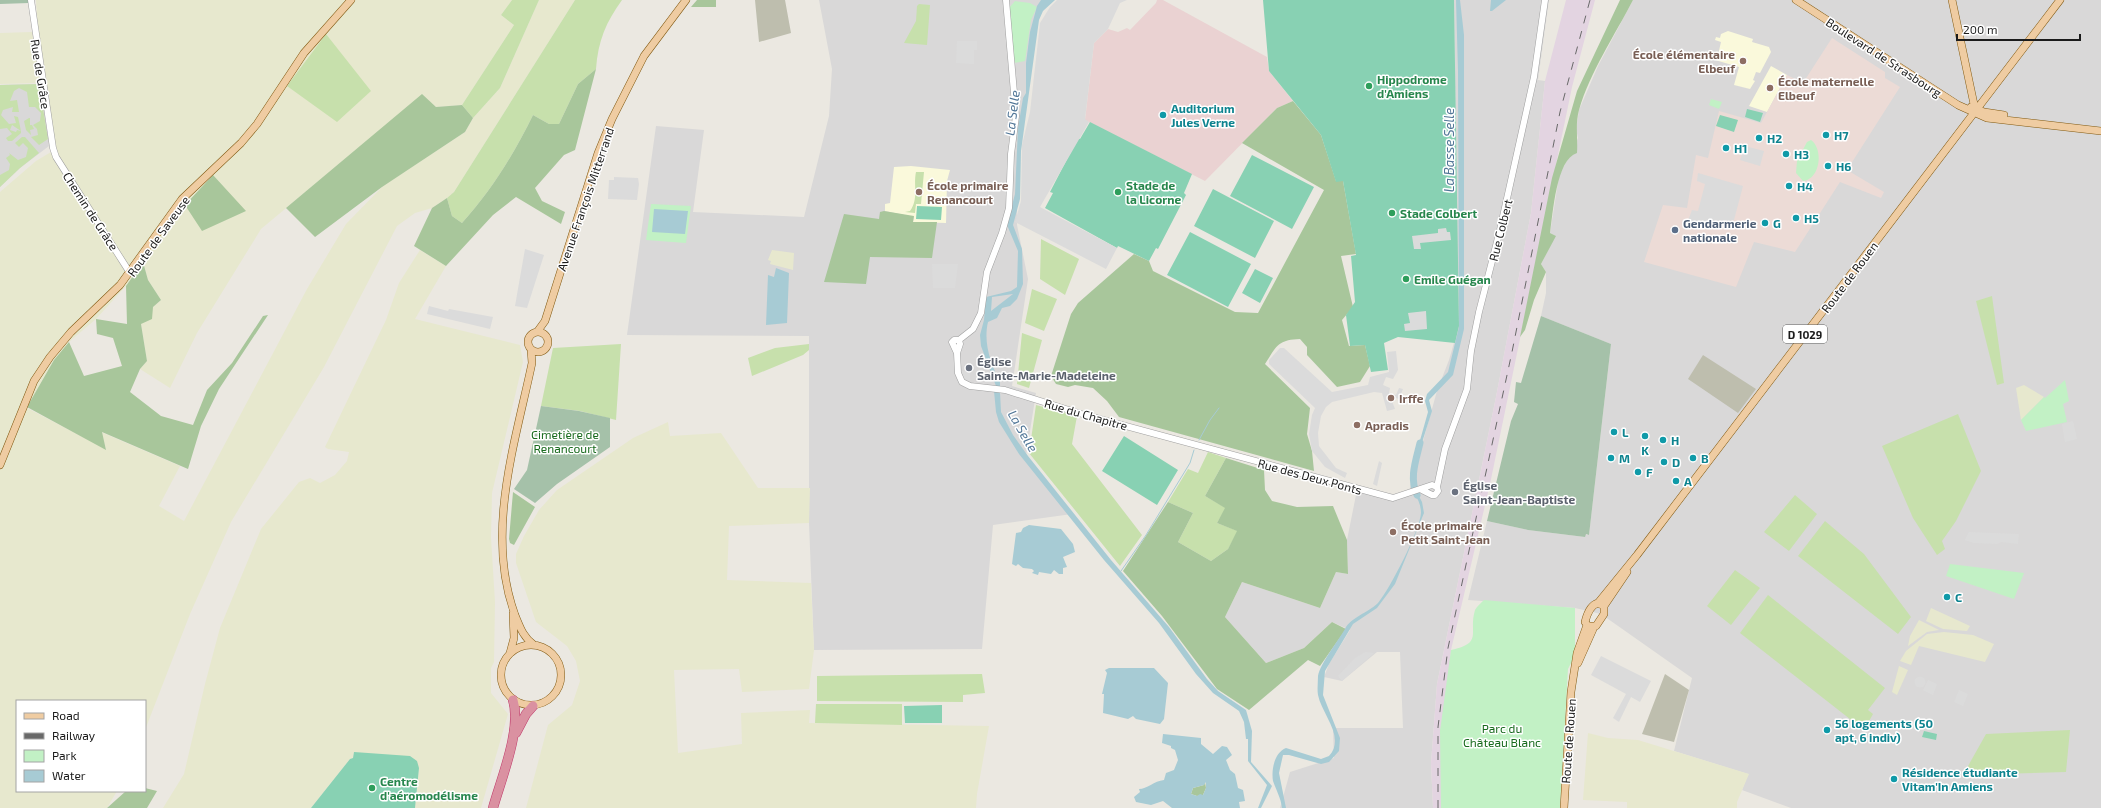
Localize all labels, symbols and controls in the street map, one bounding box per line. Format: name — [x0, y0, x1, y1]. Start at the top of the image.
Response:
street label: Boulevard de Strasbourg — [1824, 14, 1945, 100]
scale bar — [1957, 16, 2080, 42]
text: 200 m — [1963, 22, 1997, 36]
street label: Rue de Grâce — [29, 38, 53, 110]
place label: École élémentaire Elbeuf — [1633, 47, 1736, 75]
marker: École élémentaire Elbeuf — [1738, 56, 1748, 66]
place label: Hippodrome d'Amiens — [1377, 72, 1447, 100]
place label: École maternelle Elbeuf — [1778, 74, 1874, 102]
marker: Hippodrome d'Amiens — [1364, 81, 1374, 91]
marker: École maternelle Elbeuf — [1765, 83, 1775, 93]
water label: La Selle — [1001, 89, 1023, 137]
place label: Auditorium Jules Verne — [1171, 101, 1235, 129]
water label: La Basse Selle — [1441, 108, 1457, 192]
marker: Auditorium Jules Verne — [1158, 110, 1168, 120]
street label: Avenue François Mitterrand — [554, 125, 617, 273]
place label: H7 — [1834, 128, 1849, 142]
marker: H7 — [1821, 130, 1831, 140]
place label: H2 — [1767, 131, 1782, 145]
marker: H2 — [1754, 133, 1764, 143]
place label: H1 — [1734, 141, 1747, 155]
marker: H1 — [1721, 143, 1731, 153]
place label: H3 — [1794, 147, 1809, 161]
marker: H3 — [1781, 149, 1791, 159]
place label: H6 — [1836, 159, 1851, 173]
marker: H6 — [1823, 161, 1833, 171]
street label: Chemin de Grâce — [60, 169, 122, 253]
place label: École primaire Renancourt — [927, 178, 1009, 206]
place label: Stade de la Licorne — [1126, 178, 1182, 206]
place label: H4 — [1797, 179, 1813, 193]
marker: H4 — [1784, 181, 1794, 191]
marker: École primaire Renancourt — [914, 187, 924, 197]
marker: Stade de la Licorne — [1113, 187, 1123, 197]
street label: Route de Saveuse — [124, 193, 192, 279]
street label: Rue Colbert — [1486, 197, 1515, 262]
place label: Stade Colbert — [1400, 206, 1477, 220]
marker: Stade Colbert — [1387, 208, 1397, 218]
place label: H5 — [1804, 211, 1819, 225]
marker: H5 — [1791, 213, 1801, 223]
place label: Gendarmerie nationale — [1683, 216, 1757, 244]
place label: G — [1773, 216, 1781, 230]
marker: G — [1760, 218, 1770, 228]
marker: Gendarmerie nationale — [1670, 225, 1680, 235]
street label: Route de Rouen — [1818, 239, 1880, 315]
place label: Emile Guégan — [1414, 272, 1491, 286]
marker: Emile Guégan — [1401, 274, 1411, 284]
road number: D 1029 — [1783, 325, 1827, 343]
place label: Église Sainte-Marie-Madeleine — [977, 354, 1116, 382]
marker: Église Sainte-Marie-Madeleine — [964, 363, 974, 373]
place label: Irffe — [1399, 391, 1424, 405]
marker: Irffe — [1386, 393, 1396, 403]
street label: Rue du Chapitre — [1043, 395, 1129, 433]
water label: La Selle — [1005, 407, 1041, 455]
place label: Apradis — [1365, 418, 1409, 432]
marker: Apradis — [1352, 420, 1362, 430]
place label: L — [1622, 425, 1629, 439]
park label: Cimetière de Renancourt — [531, 427, 599, 455]
marker: L — [1609, 427, 1619, 437]
marker: K — [1640, 431, 1650, 441]
place label: H — [1671, 433, 1679, 447]
marker: H — [1658, 435, 1668, 445]
place label: K — [1641, 443, 1649, 457]
place label: M — [1619, 451, 1630, 465]
place label: B — [1701, 451, 1709, 465]
marker: M — [1606, 453, 1616, 463]
marker: B — [1688, 453, 1698, 463]
street label: Rue des Deux Ponts — [1256, 455, 1364, 497]
place label: D — [1672, 455, 1680, 469]
marker: D — [1659, 457, 1669, 467]
place label: F — [1646, 465, 1653, 479]
marker: F — [1633, 467, 1643, 477]
place label: A — [1684, 474, 1692, 488]
marker: A — [1671, 476, 1681, 486]
place label: Église Saint-Jean-Baptiste — [1463, 478, 1575, 506]
marker: Église Saint-Jean-Baptiste — [1450, 487, 1460, 497]
place label: École primaire Petit Saint-Jean — [1401, 518, 1490, 546]
marker: École primaire Petit Saint-Jean — [1388, 527, 1398, 537]
place label: C — [1955, 590, 1962, 604]
marker: C — [1942, 592, 1952, 602]
street label: Route de Rouen — [1558, 698, 1578, 784]
legend — [16, 700, 146, 792]
text: Road — [52, 708, 80, 722]
place label: 56 logements (50 apt, 6 indiv) — [1835, 716, 1933, 744]
park label: Parc du Château Blanc — [1463, 721, 1541, 749]
marker: 56 logements (50 apt, 6 indiv) — [1822, 725, 1832, 735]
text: Railway — [52, 728, 96, 742]
text: Park — [52, 748, 77, 762]
place label: Résidence étudiante Vitam'In Amiens — [1902, 765, 2018, 793]
text: Water — [52, 768, 86, 782]
place label: Centre d'aéromodélisme — [380, 774, 478, 802]
marker: Résidence étudiante Vitam'In Amiens — [1889, 774, 1899, 784]
marker: Centre d'aéromodélisme — [367, 783, 377, 793]

